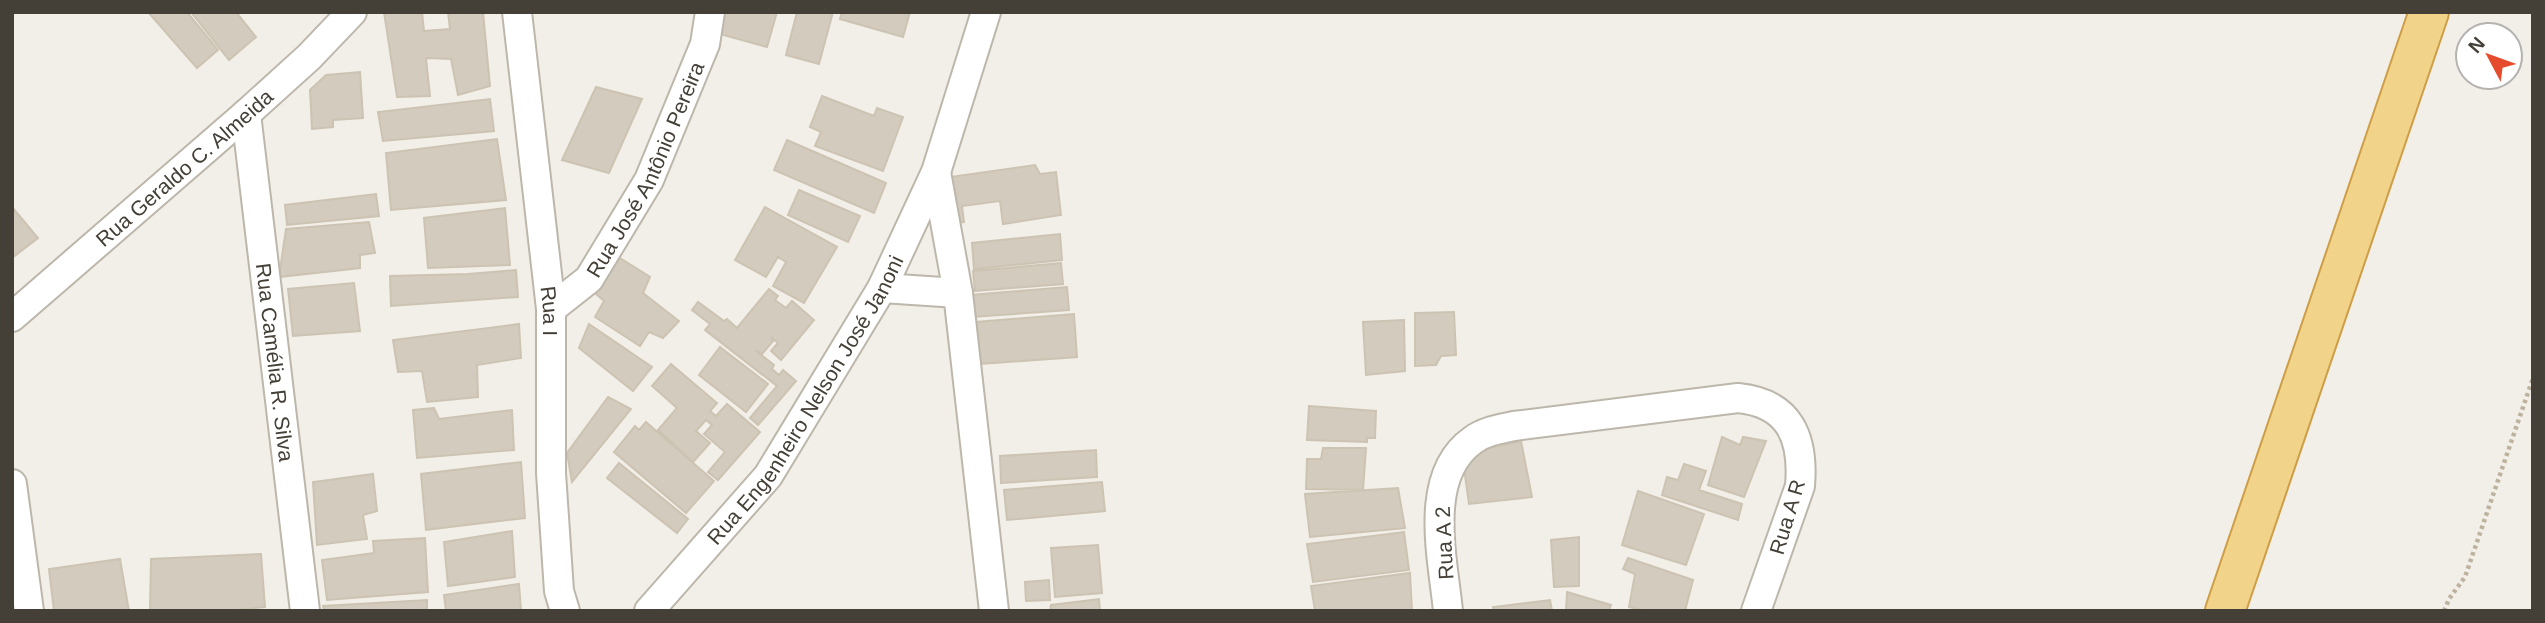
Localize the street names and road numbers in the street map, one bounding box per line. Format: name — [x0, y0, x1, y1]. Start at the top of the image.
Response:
street label: Rua José Antônio Pereira — [581, 58, 708, 281]
street label: Rua Geraldo C. Almeida — [91, 84, 277, 251]
street label: Rua Engenheiro Nelson José Janoni — [702, 252, 907, 549]
street label: Rua Camélia R. Silva — [252, 262, 299, 463]
street label: Rua I — [537, 285, 563, 336]
street label: Rua A R — [1765, 477, 1809, 557]
street label: Rua A 2 — [1431, 506, 1457, 580]

